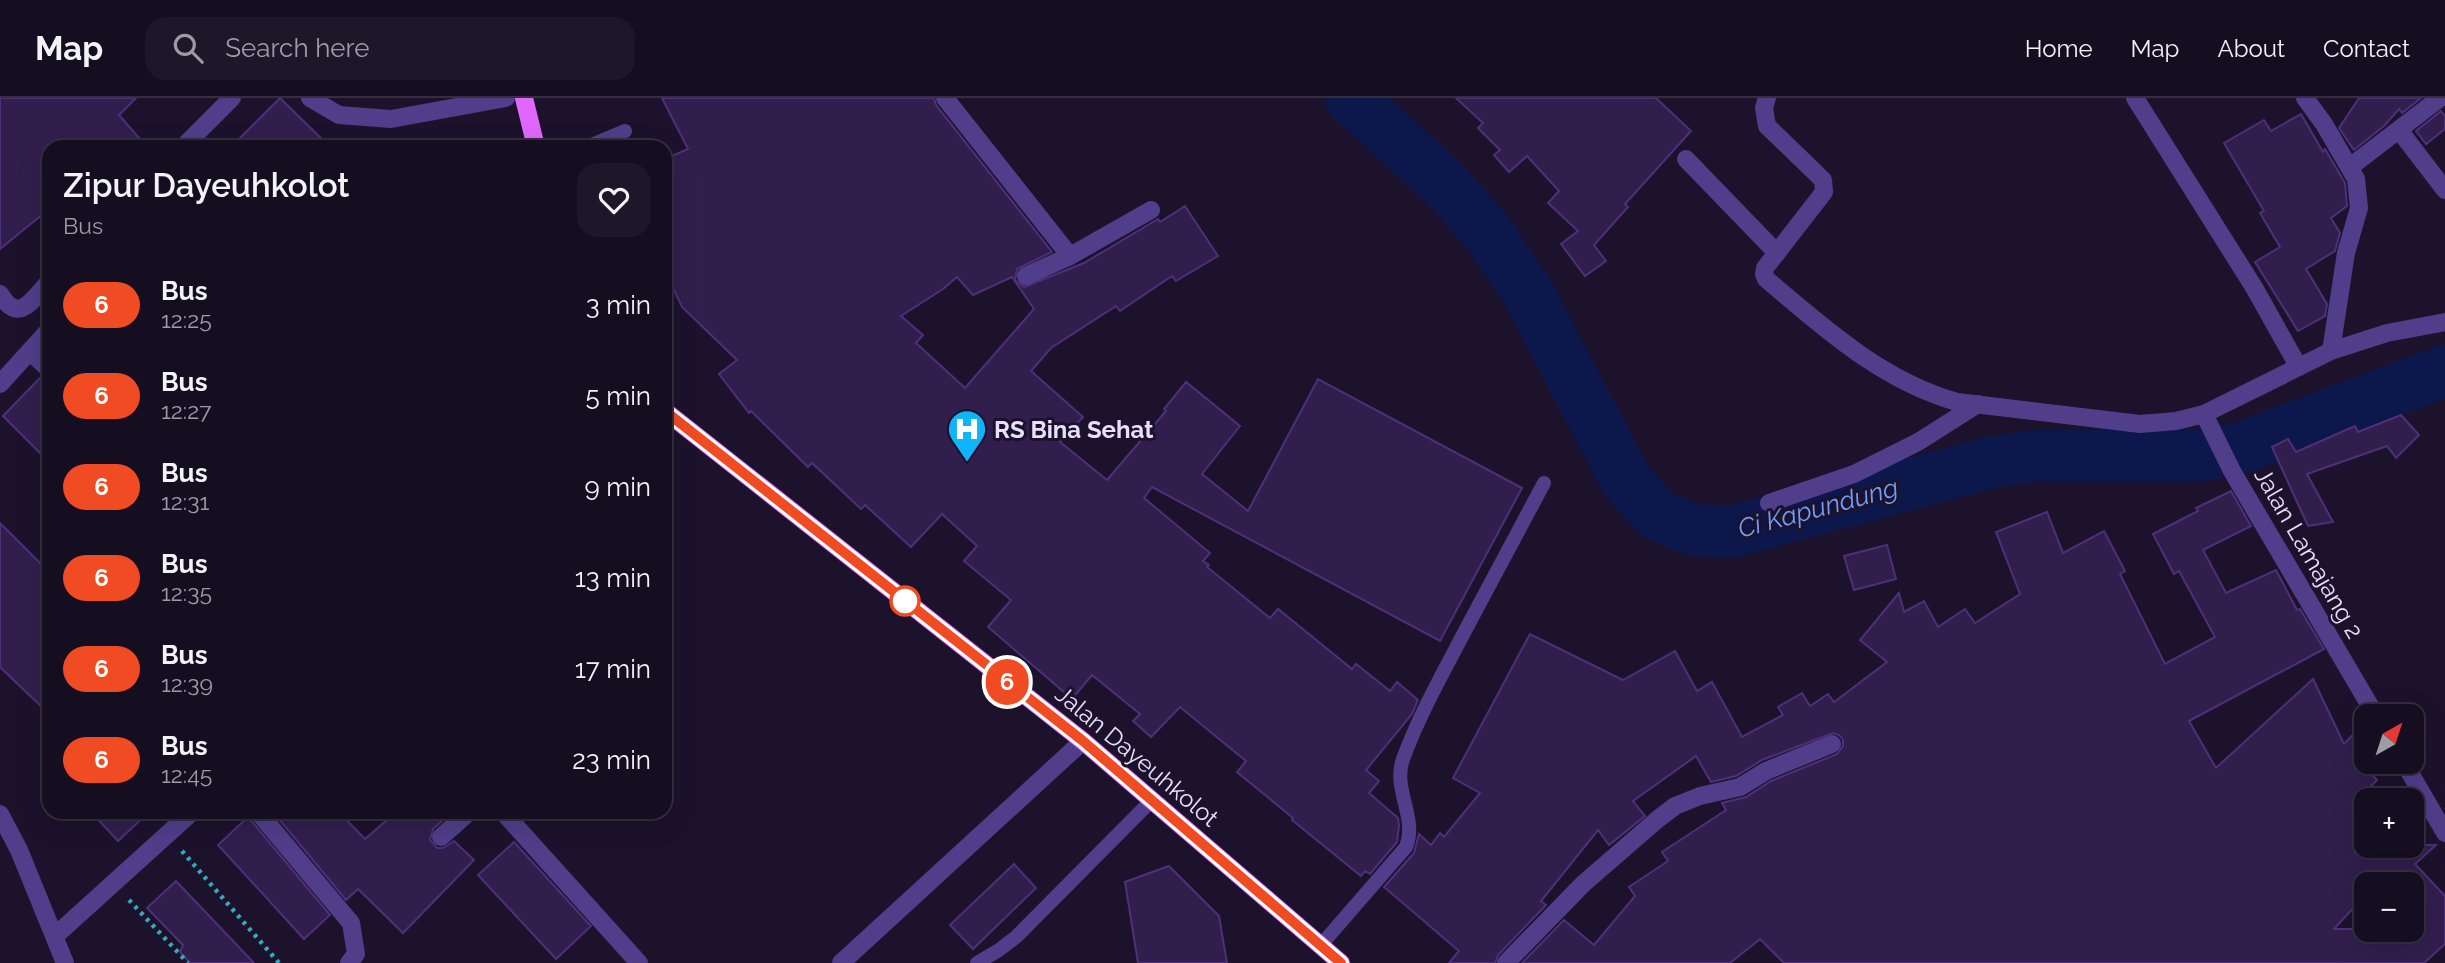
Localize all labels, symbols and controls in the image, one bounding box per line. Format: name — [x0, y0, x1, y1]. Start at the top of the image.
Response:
search box — [145, 17, 635, 80]
text: Map — [35, 29, 103, 68]
icon: search — [169, 29, 207, 67]
text: Search here — [225, 33, 370, 63]
text: Home — [2025, 34, 2093, 63]
text: Map — [2131, 34, 2179, 63]
text: About — [2217, 34, 2285, 63]
text: Contact — [2323, 34, 2410, 63]
button: heart — [577, 163, 651, 237]
text: Zipur Dayeuhkolot — [63, 166, 349, 205]
text: Bus — [63, 212, 103, 239]
text: Bus — [161, 276, 208, 306]
text: 6 — [94, 290, 109, 319]
text: 3 min — [586, 290, 651, 320]
text: 12:25 — [161, 306, 212, 333]
text: Bus — [161, 367, 208, 397]
text: 6 — [94, 381, 109, 410]
text: 5 min — [585, 381, 651, 411]
text: 12:27 — [161, 397, 211, 424]
hospital icon: RS Bina Sehat — [946, 408, 988, 463]
place label: RS Bina Sehat — [994, 415, 1153, 444]
text: Bus — [161, 458, 208, 488]
street label: Jalan Lamajang 2 — [2248, 462, 2370, 644]
text: 6 — [94, 472, 109, 501]
text: 9 min — [584, 472, 651, 502]
water label: Ci Kapundung — [1735, 472, 1901, 544]
text: 12:31 — [161, 488, 209, 515]
text: Bus — [161, 549, 208, 579]
text: 6 — [94, 563, 109, 592]
text: 13 min — [575, 563, 651, 593]
text: 12:35 — [161, 579, 212, 606]
unlabelled marker — [890, 586, 920, 616]
text: Bus — [161, 640, 208, 670]
text: 6 — [94, 654, 109, 683]
text: 17 min — [575, 654, 651, 684]
line badge: 6 — [984, 659, 1030, 705]
text: 6 — [1000, 667, 1014, 696]
text: 12:39 — [161, 670, 213, 697]
street label: Jalan Dayeuhkolot — [1050, 679, 1224, 833]
north arrow — [2354, 704, 2424, 774]
map controls — [2354, 704, 2424, 942]
text: Bus — [161, 731, 208, 761]
text: 6 — [94, 745, 109, 774]
text: 23 min — [572, 745, 651, 775]
text: 12:45 — [161, 761, 212, 788]
button: + — [2354, 788, 2424, 858]
button: − — [2354, 872, 2424, 942]

